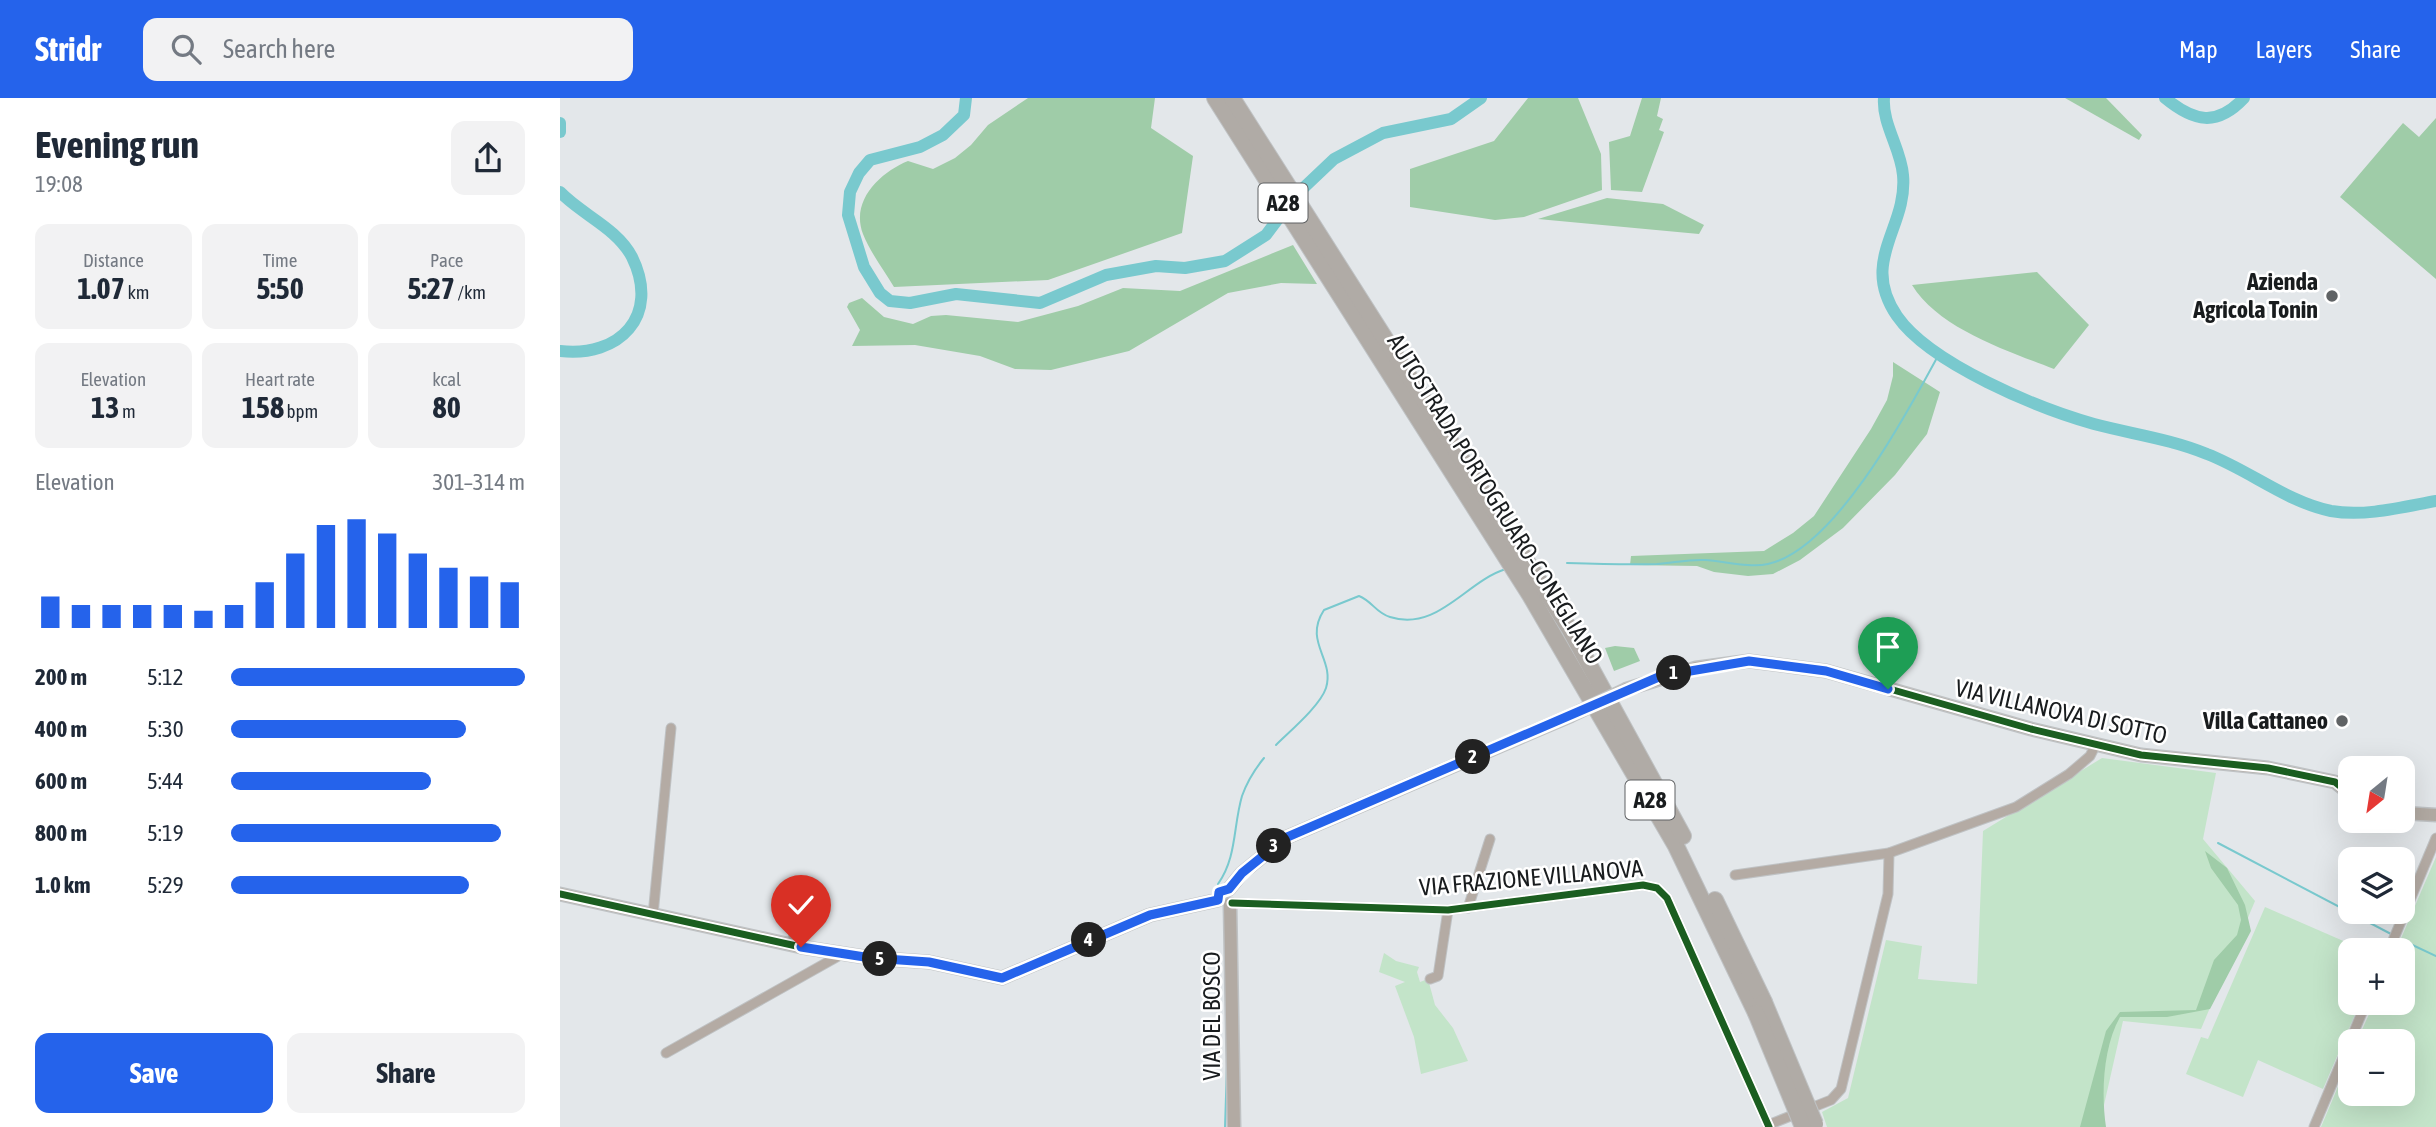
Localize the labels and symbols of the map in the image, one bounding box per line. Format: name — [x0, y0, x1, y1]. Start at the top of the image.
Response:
road number: A28 — [1258, 184, 1308, 222]
place label: Azienda Agricola Tonin — [2192, 268, 2318, 323]
marker: Azienda Agricola Tonin — [2324, 288, 2340, 304]
street label: AUTOSTRADA PORTOGRUARO-CONEGLIANO — [1382, 329, 1609, 669]
pin — [1858, 617, 1918, 689]
pin: 1 — [1656, 656, 1692, 690]
street label: VIA VILLANOVA DI SOTTO — [1953, 674, 2170, 749]
place label: Villa Cattaneo — [2202, 707, 2328, 734]
marker: Villa Cattaneo — [2334, 713, 2350, 729]
pin: 2 — [1455, 740, 1490, 774]
north arrow — [2338, 756, 2415, 833]
road number: A28 — [1626, 780, 1674, 820]
pin: 3 — [1256, 828, 1292, 864]
street label: VIA FRAZIONE VILLANOVA — [1418, 854, 1644, 901]
pin — [771, 875, 831, 947]
pin: 4 — [1072, 922, 1106, 958]
pin: 5 — [862, 942, 898, 976]
street label: VIA DEL BOSCO — [1198, 952, 1225, 1080]

